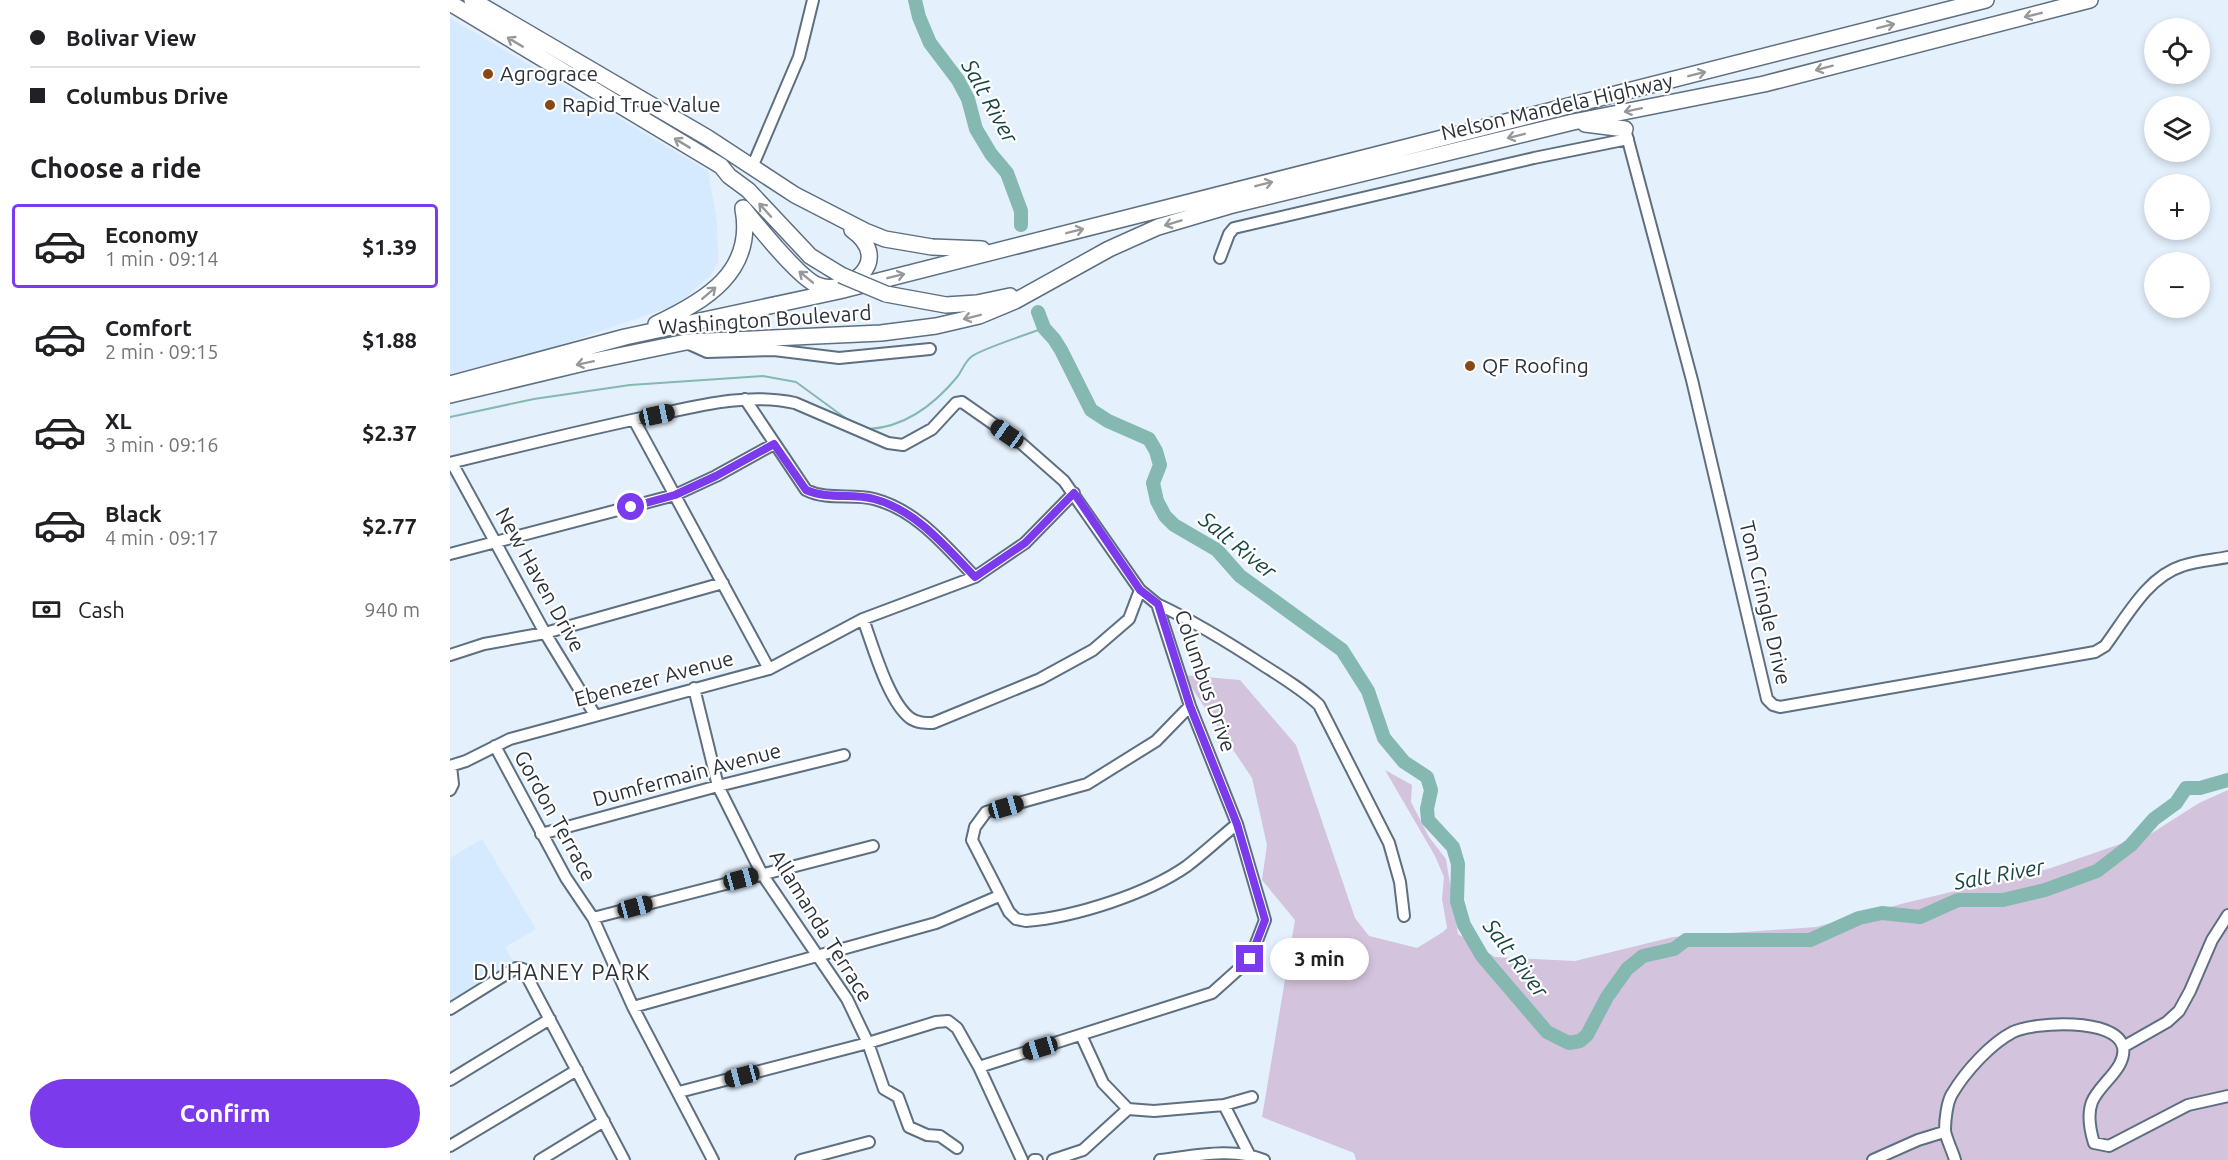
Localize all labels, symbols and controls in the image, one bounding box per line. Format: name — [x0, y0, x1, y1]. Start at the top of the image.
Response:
one-way arrow — [2024, 10, 2043, 22]
map controls — [2144, 18, 2210, 318]
button: locate — [2144, 18, 2210, 84]
one-way arrow — [1876, 19, 1895, 31]
text: Bolivar View — [66, 25, 196, 50]
one-way arrow — [507, 35, 524, 47]
water label: Salt River — [957, 54, 1024, 147]
place label: Agrograce — [500, 61, 598, 85]
one-way arrow — [1815, 62, 1834, 74]
marker: Agrograce — [481, 67, 495, 81]
street label: Nelson Mandela Highway — [1438, 68, 1675, 144]
one-way arrow — [1687, 68, 1706, 80]
text: Columbus Drive — [66, 83, 228, 108]
place label: Rapid True Value — [562, 92, 721, 116]
button: layers — [2144, 96, 2210, 162]
marker: Rapid True Value — [543, 98, 557, 112]
one-way arrow — [1624, 104, 1643, 116]
one-way arrow — [1507, 131, 1526, 143]
one-way arrow — [674, 136, 691, 148]
text: Choose a ride — [30, 153, 202, 183]
button: + — [2144, 174, 2210, 240]
one-way arrow — [1254, 177, 1273, 189]
one-way arrow — [758, 202, 772, 217]
one-way arrow — [1164, 218, 1183, 229]
icon: car — [33, 219, 87, 273]
text: Economy — [105, 222, 198, 247]
one-way arrow — [1065, 225, 1084, 237]
text: $1.39 — [362, 234, 417, 259]
text: 1 min · 09:14 — [105, 247, 219, 270]
button: − — [2144, 252, 2210, 318]
one-way arrow — [799, 270, 815, 283]
one-way arrow — [886, 270, 905, 282]
one-way arrow — [701, 286, 716, 300]
street label: Washington Boulevard — [658, 300, 872, 338]
icon: car — [33, 312, 87, 366]
one-way arrow — [963, 312, 982, 324]
text: Comfort — [105, 315, 192, 340]
text: $1.88 — [362, 327, 417, 352]
text: 2 min · 09:15 — [105, 340, 219, 363]
place label: QF Roofing — [1482, 353, 1589, 377]
one-way arrow — [575, 357, 594, 369]
marker: QF Roofing — [1463, 359, 1477, 373]
car — [638, 402, 676, 428]
icon: car — [33, 405, 87, 459]
text: XL — [105, 408, 132, 433]
car — [987, 416, 1027, 452]
text: $2.37 — [362, 420, 417, 445]
text: 3 min · 09:16 — [105, 433, 219, 456]
route start — [617, 493, 644, 520]
icon: car — [33, 498, 87, 552]
text: Black — [105, 501, 162, 526]
street label: New Haven Drive — [491, 503, 590, 656]
water label: Salt River — [1194, 505, 1282, 584]
text: $2.77 — [362, 513, 417, 538]
street label: Tom Cringle Drive — [1735, 519, 1796, 687]
text: 4 min · 09:17 — [105, 526, 219, 549]
icon: cash — [30, 593, 63, 626]
text: Cash — [78, 597, 125, 622]
text: 940 m — [364, 598, 420, 621]
street label: Columbus Drive — [1170, 607, 1241, 755]
street label: Ebenezer Avenue — [572, 645, 736, 711]
street label: Dumfermain Avenue — [590, 737, 784, 811]
street label: Gordon Terrace — [510, 746, 602, 885]
car — [986, 793, 1026, 821]
street label: Allamanda Terrace — [765, 845, 878, 1006]
water label: Salt River — [1951, 853, 2047, 894]
car — [721, 866, 761, 892]
car — [615, 894, 655, 920]
water label: Salt River — [1478, 913, 1554, 1002]
callout: 3 min — [1271, 938, 1370, 980]
route end — [1236, 945, 1263, 972]
text: 3 min — [1294, 947, 1345, 970]
district label: DUHANEY PARK — [473, 959, 651, 984]
car — [1020, 1034, 1060, 1062]
car — [722, 1063, 762, 1089]
button: Confirm — [30, 1079, 420, 1148]

